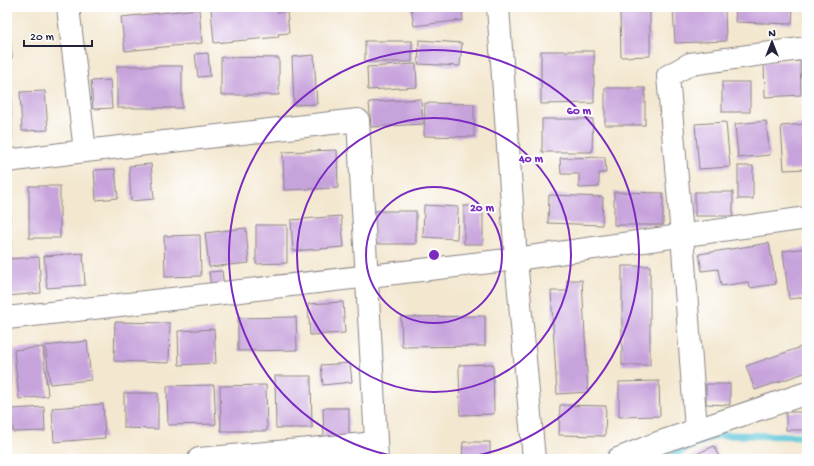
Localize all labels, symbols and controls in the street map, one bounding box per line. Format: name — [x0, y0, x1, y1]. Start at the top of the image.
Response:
scale bar — [24, 22, 92, 48]
north arrow — [752, 22, 792, 62]
text: N — [768, 28, 776, 40]
text: 20 m — [30, 31, 55, 45]
text: 60 m — [567, 105, 592, 119]
text: 40 m — [518, 153, 543, 167]
text: 20 m — [470, 202, 495, 216]
centre of rings — [427, 248, 441, 262]

